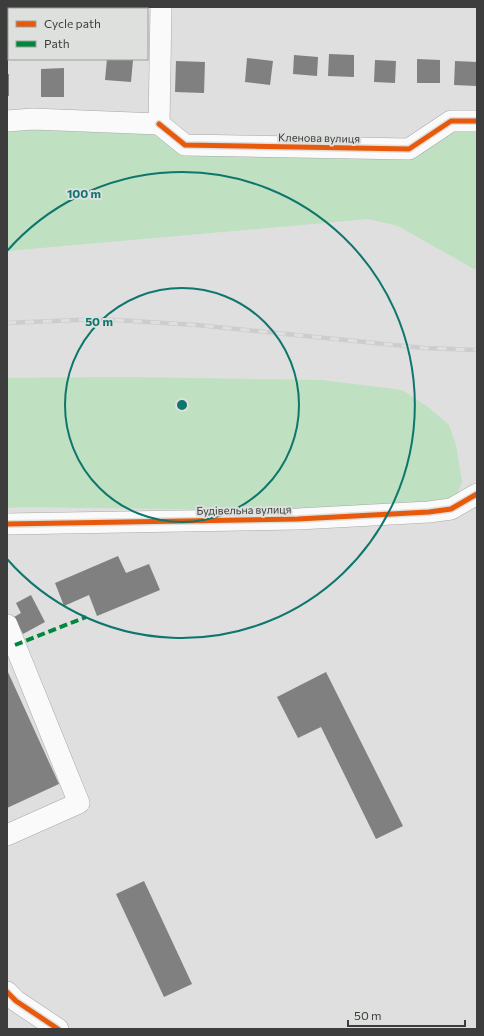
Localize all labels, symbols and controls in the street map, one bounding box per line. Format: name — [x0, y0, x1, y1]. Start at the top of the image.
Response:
legend — [8, 8, 148, 60]
text: Cycle path — [44, 16, 101, 30]
text: Path — [44, 36, 70, 50]
street label: Кленова вулиця — [278, 130, 360, 145]
text: 100 m — [67, 186, 101, 200]
text: 50 m — [85, 314, 113, 328]
centre of rings — [175, 398, 189, 412]
street label: Будівельна вулиця — [196, 502, 292, 517]
scale bar — [348, 1002, 465, 1028]
text: 50 m — [354, 1008, 382, 1022]

